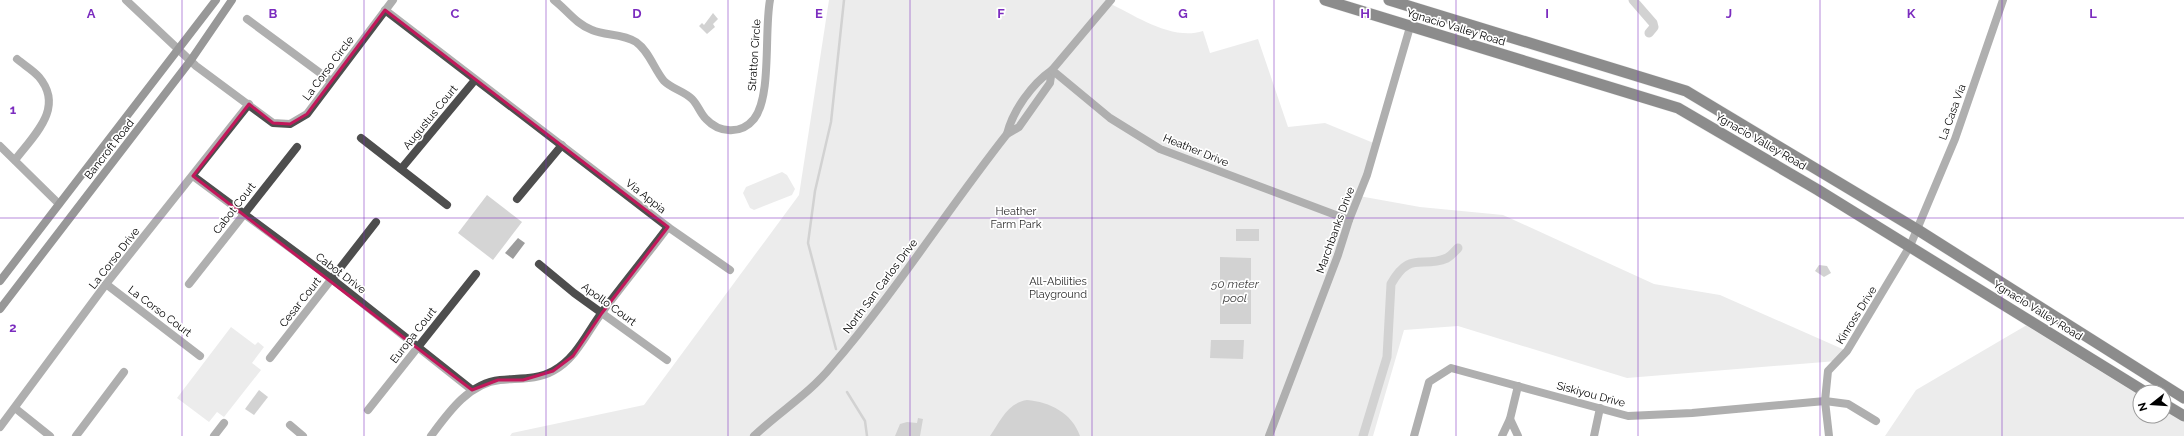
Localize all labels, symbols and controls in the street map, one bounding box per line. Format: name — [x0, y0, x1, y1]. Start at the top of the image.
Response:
text: A — [87, 6, 96, 21]
text: B — [269, 6, 278, 21]
text: C — [451, 6, 460, 21]
text: D — [632, 6, 642, 21]
text: E — [815, 6, 823, 21]
text: F — [997, 6, 1005, 21]
text: G — [1178, 6, 1188, 21]
text: H — [1360, 6, 1370, 21]
street label: Ygnacio Valley Road — [1405, 6, 1507, 49]
text: I — [1545, 6, 1549, 21]
text: J — [1726, 6, 1732, 21]
text: K — [1907, 6, 1916, 21]
text: L — [2089, 6, 2097, 21]
street label: Stratton Circle — [745, 18, 764, 92]
street label: La Corso Circle — [300, 33, 357, 103]
street label: Augustus Court — [400, 82, 460, 152]
street label: La Casa Via — [1936, 83, 1969, 142]
text: 1 — [10, 102, 17, 117]
street label: Ygnacio Valley Road — [1713, 110, 1809, 173]
street label: Bancroft Road — [82, 117, 137, 182]
street label: Heather Drive — [1161, 131, 1231, 170]
street label: Via Appia — [623, 177, 669, 216]
street label: Cabot Court — [210, 180, 259, 237]
street label: Marchbanks Drive — [1314, 185, 1357, 275]
park label: Heather Farm Park — [991, 205, 1042, 231]
street label: La Corso Drive — [86, 225, 143, 291]
street label: North San Carlos Drive — [841, 236, 920, 336]
street label: Cabot Drive — [313, 250, 369, 297]
street label: Cesar Court — [277, 274, 324, 330]
park label: All-Abilities Playground — [1029, 275, 1087, 301]
water label: 50 meter pool — [1210, 277, 1260, 305]
street label: Ygnacio Valley Road — [1991, 278, 2085, 343]
street label: Apollo Court — [579, 280, 639, 329]
street label: La Corso Court — [125, 283, 194, 340]
street label: Kinross Drive — [1833, 283, 1880, 347]
street label: Europa Court — [388, 305, 439, 366]
text: 2 — [9, 320, 17, 335]
street label: Siskiyou Drive — [1555, 379, 1627, 410]
north arrow — [2132, 384, 2172, 424]
text: N — [2135, 401, 2150, 413]

